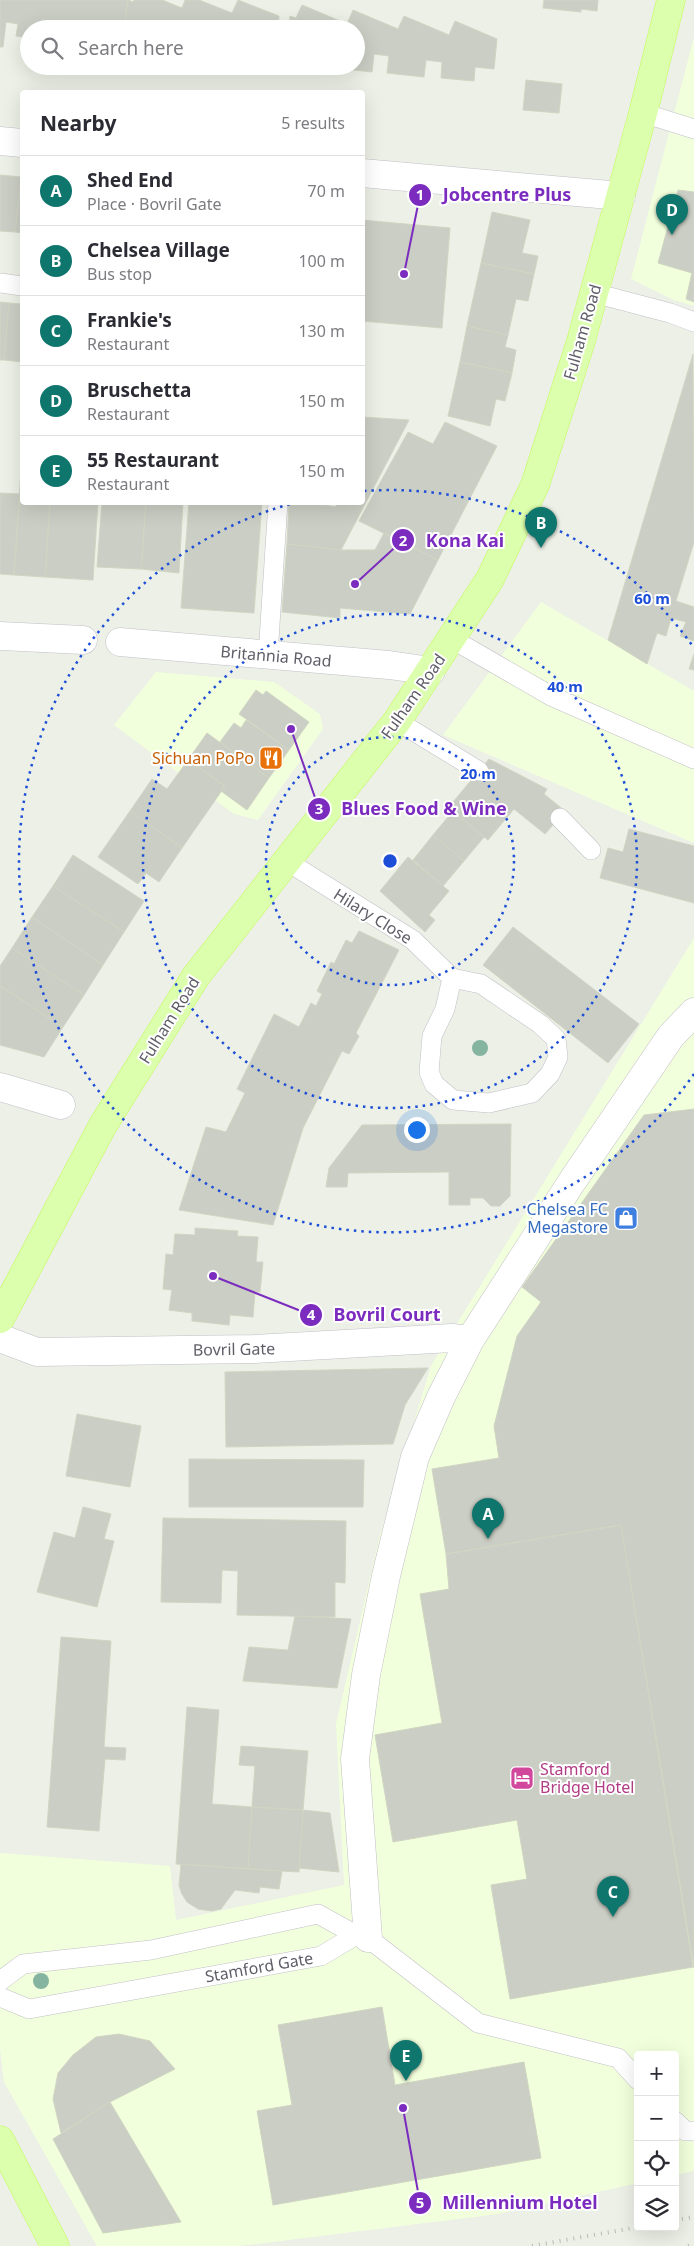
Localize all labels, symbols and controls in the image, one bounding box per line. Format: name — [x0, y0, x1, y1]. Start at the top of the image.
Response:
search box — [20, 20, 365, 75]
icon: search — [38, 34, 66, 62]
text: Search here — [78, 35, 184, 61]
text: Nearby — [40, 109, 116, 137]
text: 5 results — [281, 112, 345, 134]
text: Shed End — [87, 167, 173, 193]
callout: Jobcentre Plus — [408, 179, 581, 212]
text: A — [50, 180, 62, 202]
text: 70 m — [308, 180, 345, 202]
text: Jobcentre Plus — [441, 182, 571, 206]
text: 1 — [416, 184, 424, 204]
text: Place · Bovril Gate — [87, 193, 221, 215]
pin: D — [656, 194, 688, 235]
text: Chelsea Village — [87, 237, 230, 263]
text: B — [51, 250, 61, 272]
text: 100 m — [298, 250, 345, 272]
text: Bus stop — [87, 263, 152, 285]
street label: Fulham Road — [558, 281, 606, 383]
text: Frankie's — [87, 307, 172, 333]
text: C — [51, 320, 61, 342]
text: 130 m — [298, 320, 345, 342]
text: Restaurant — [87, 333, 169, 355]
text: Bruschetta — [87, 377, 191, 403]
text: D — [50, 390, 62, 412]
text: 150 m — [298, 390, 345, 412]
text: Restaurant — [87, 403, 169, 425]
text: 55 Restaurant — [87, 447, 219, 473]
text: E — [52, 460, 60, 482]
text: 150 m — [298, 460, 345, 482]
text: Restaurant — [87, 473, 169, 495]
pin: B — [525, 507, 557, 548]
callout: Kona Kai — [391, 524, 514, 557]
text: Kona Kai — [426, 528, 504, 552]
text: 2 — [399, 530, 408, 550]
text: 60 m — [634, 588, 670, 608]
street label: Britannia Road — [220, 640, 332, 672]
street label: Fulham Road — [376, 649, 450, 743]
text: 40 m — [547, 676, 583, 696]
restaurant icon: Sichuan PoPo — [258, 745, 284, 771]
place label: Sichuan PoPo — [152, 747, 254, 769]
text: 20 m — [460, 763, 496, 783]
callout: Blues Food & Wine — [306, 792, 517, 825]
text: Blues Food & Wine — [341, 796, 507, 820]
text: 3 — [315, 798, 323, 818]
centre of rings — [381, 852, 399, 870]
street label: Hilary Close — [330, 883, 416, 949]
street label: Fulham Road — [134, 972, 204, 1068]
your location — [404, 1117, 430, 1143]
place label: Chelsea FC Megastore — [527, 1198, 608, 1238]
shop icon: Chelsea FC Megastore — [613, 1205, 639, 1231]
callout: Bovril Court — [299, 1298, 451, 1331]
text: Bovril Court — [334, 1302, 441, 1326]
text: 4 — [307, 1304, 316, 1324]
street label: Bovril Gate — [193, 1337, 275, 1361]
pin: A — [472, 1498, 504, 1539]
place label: Stamford Bridge Hotel — [540, 1758, 634, 1798]
hotel icon: Stamford Bridge Hotel — [509, 1765, 535, 1791]
pin: C — [597, 1876, 629, 1917]
street label: Stamford Gate — [203, 1947, 315, 1987]
pin: E — [390, 2040, 422, 2081]
map controls — [634, 2051, 679, 2231]
button: + — [634, 2051, 679, 2096]
button: − — [634, 2096, 679, 2141]
button: locate — [634, 2141, 679, 2186]
callout: Millennium Hotel — [407, 2186, 608, 2219]
button: layers — [634, 2186, 679, 2231]
text: Millennium Hotel — [442, 2190, 598, 2214]
text: 5 — [416, 2192, 424, 2212]

